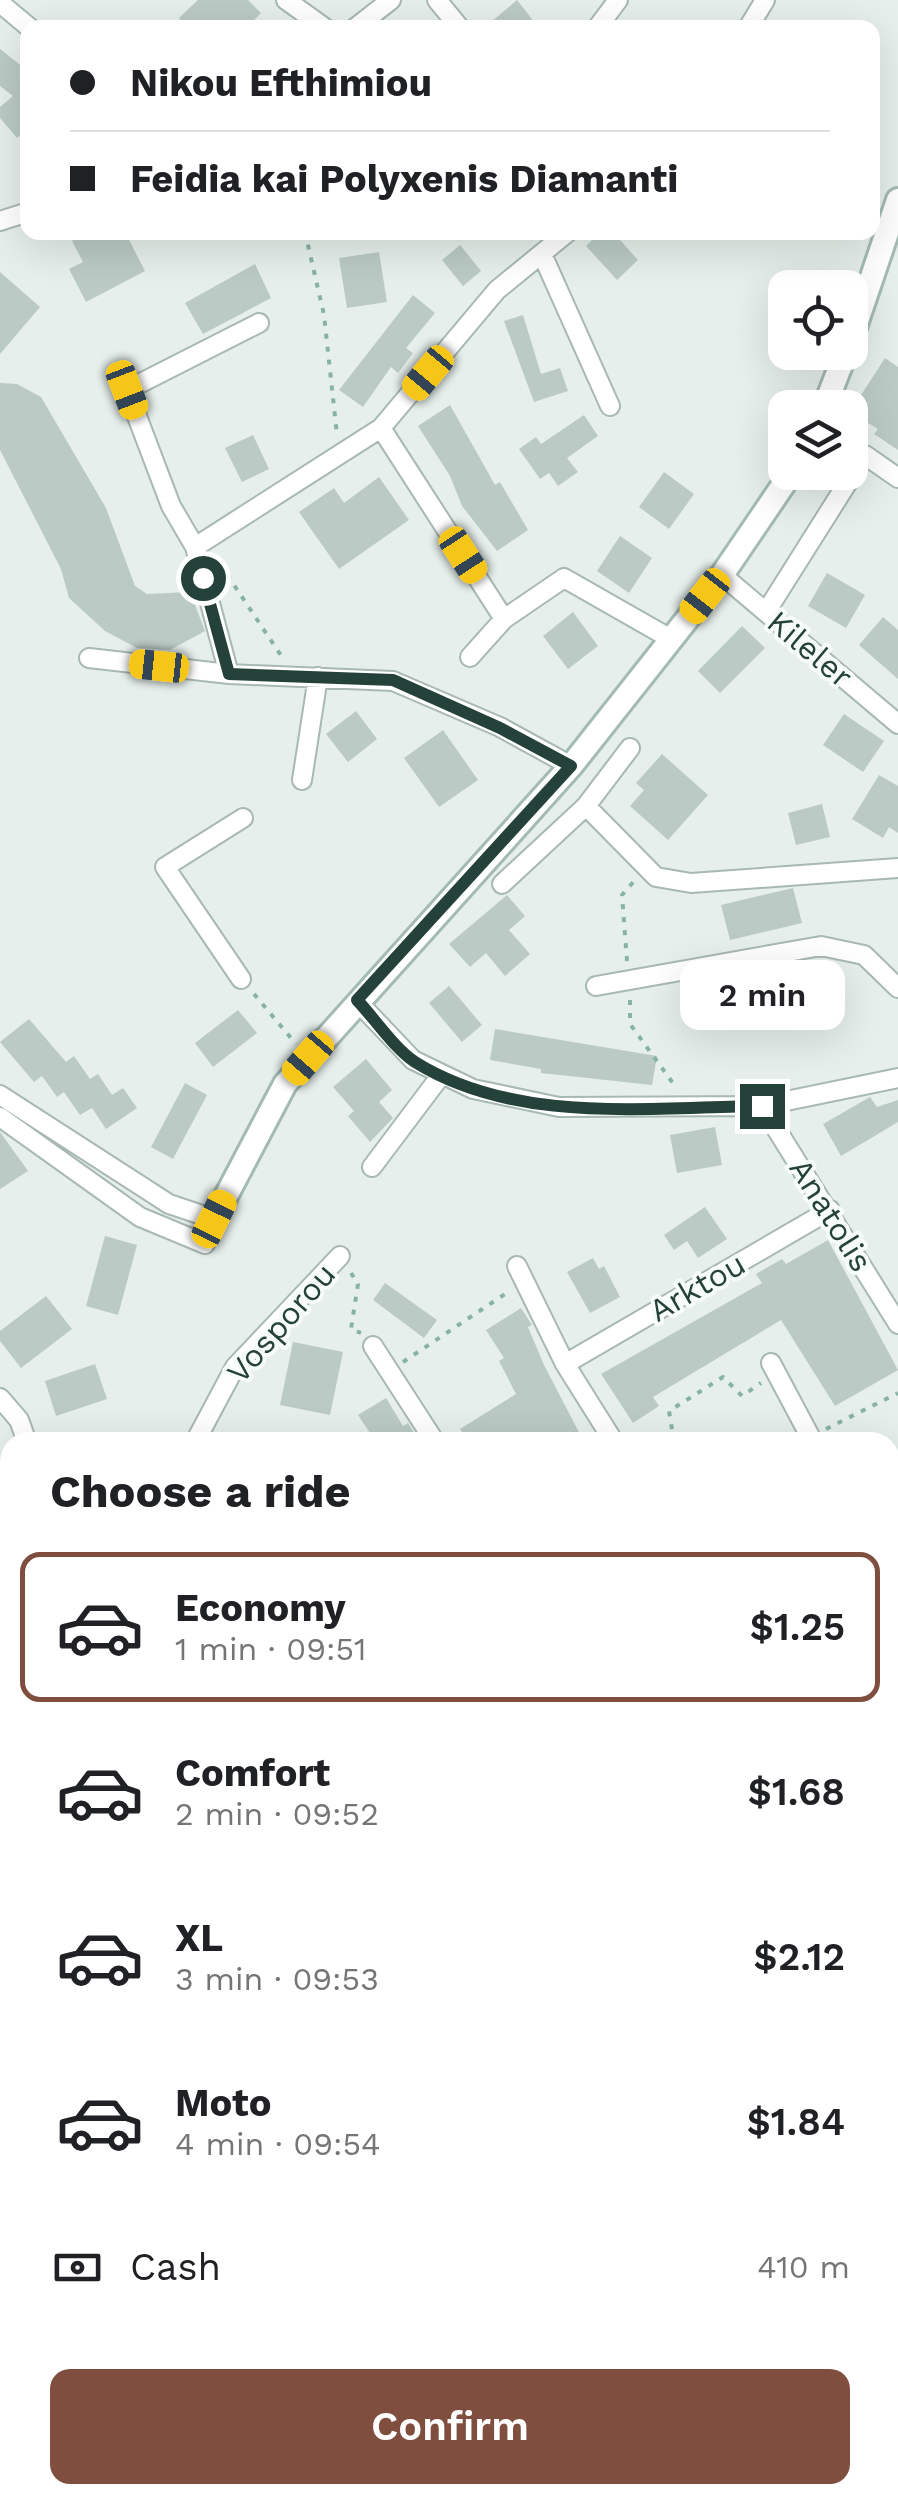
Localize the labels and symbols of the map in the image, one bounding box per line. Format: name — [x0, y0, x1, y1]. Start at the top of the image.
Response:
car — [397, 340, 459, 406]
car — [102, 357, 152, 423]
car — [434, 522, 492, 588]
route start — [181, 556, 226, 601]
car — [675, 563, 735, 629]
street label: Kileler — [760, 603, 860, 695]
car — [128, 648, 190, 684]
callout: 2 min — [680, 961, 844, 1031]
car — [277, 1026, 339, 1090]
route end — [740, 1084, 785, 1129]
street label: Anatolis — [781, 1151, 881, 1279]
car — [187, 1185, 241, 1253]
street label: Arktou — [642, 1244, 752, 1330]
street label: Vosporou — [219, 1255, 343, 1391]

